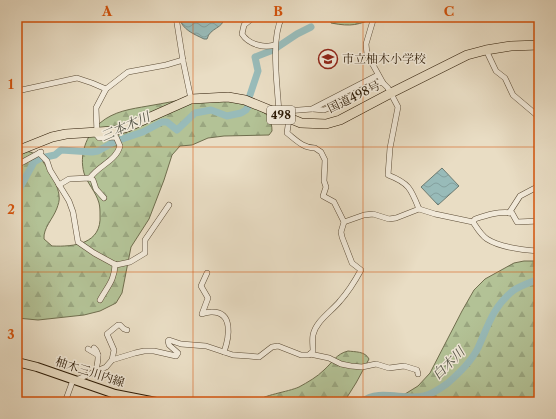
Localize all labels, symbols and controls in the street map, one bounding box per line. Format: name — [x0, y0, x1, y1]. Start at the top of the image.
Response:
text: A — [101, 3, 113, 19]
text: B — [273, 3, 283, 19]
text: C — [444, 3, 454, 19]
school or university icon: 市立柚木小学校 — [317, 48, 339, 70]
place label: 市立柚木小学校 — [342, 51, 426, 66]
text: 1 — [8, 76, 14, 92]
street label: 国道498号 — [325, 77, 383, 116]
road number: 498 — [267, 106, 295, 124]
water label: 三本木川 — [98, 107, 154, 144]
text: 2 — [7, 201, 15, 217]
text: 3 — [7, 326, 15, 342]
water label: 白木川 — [429, 342, 469, 382]
street label: 柚木三川内線 — [54, 353, 127, 390]

